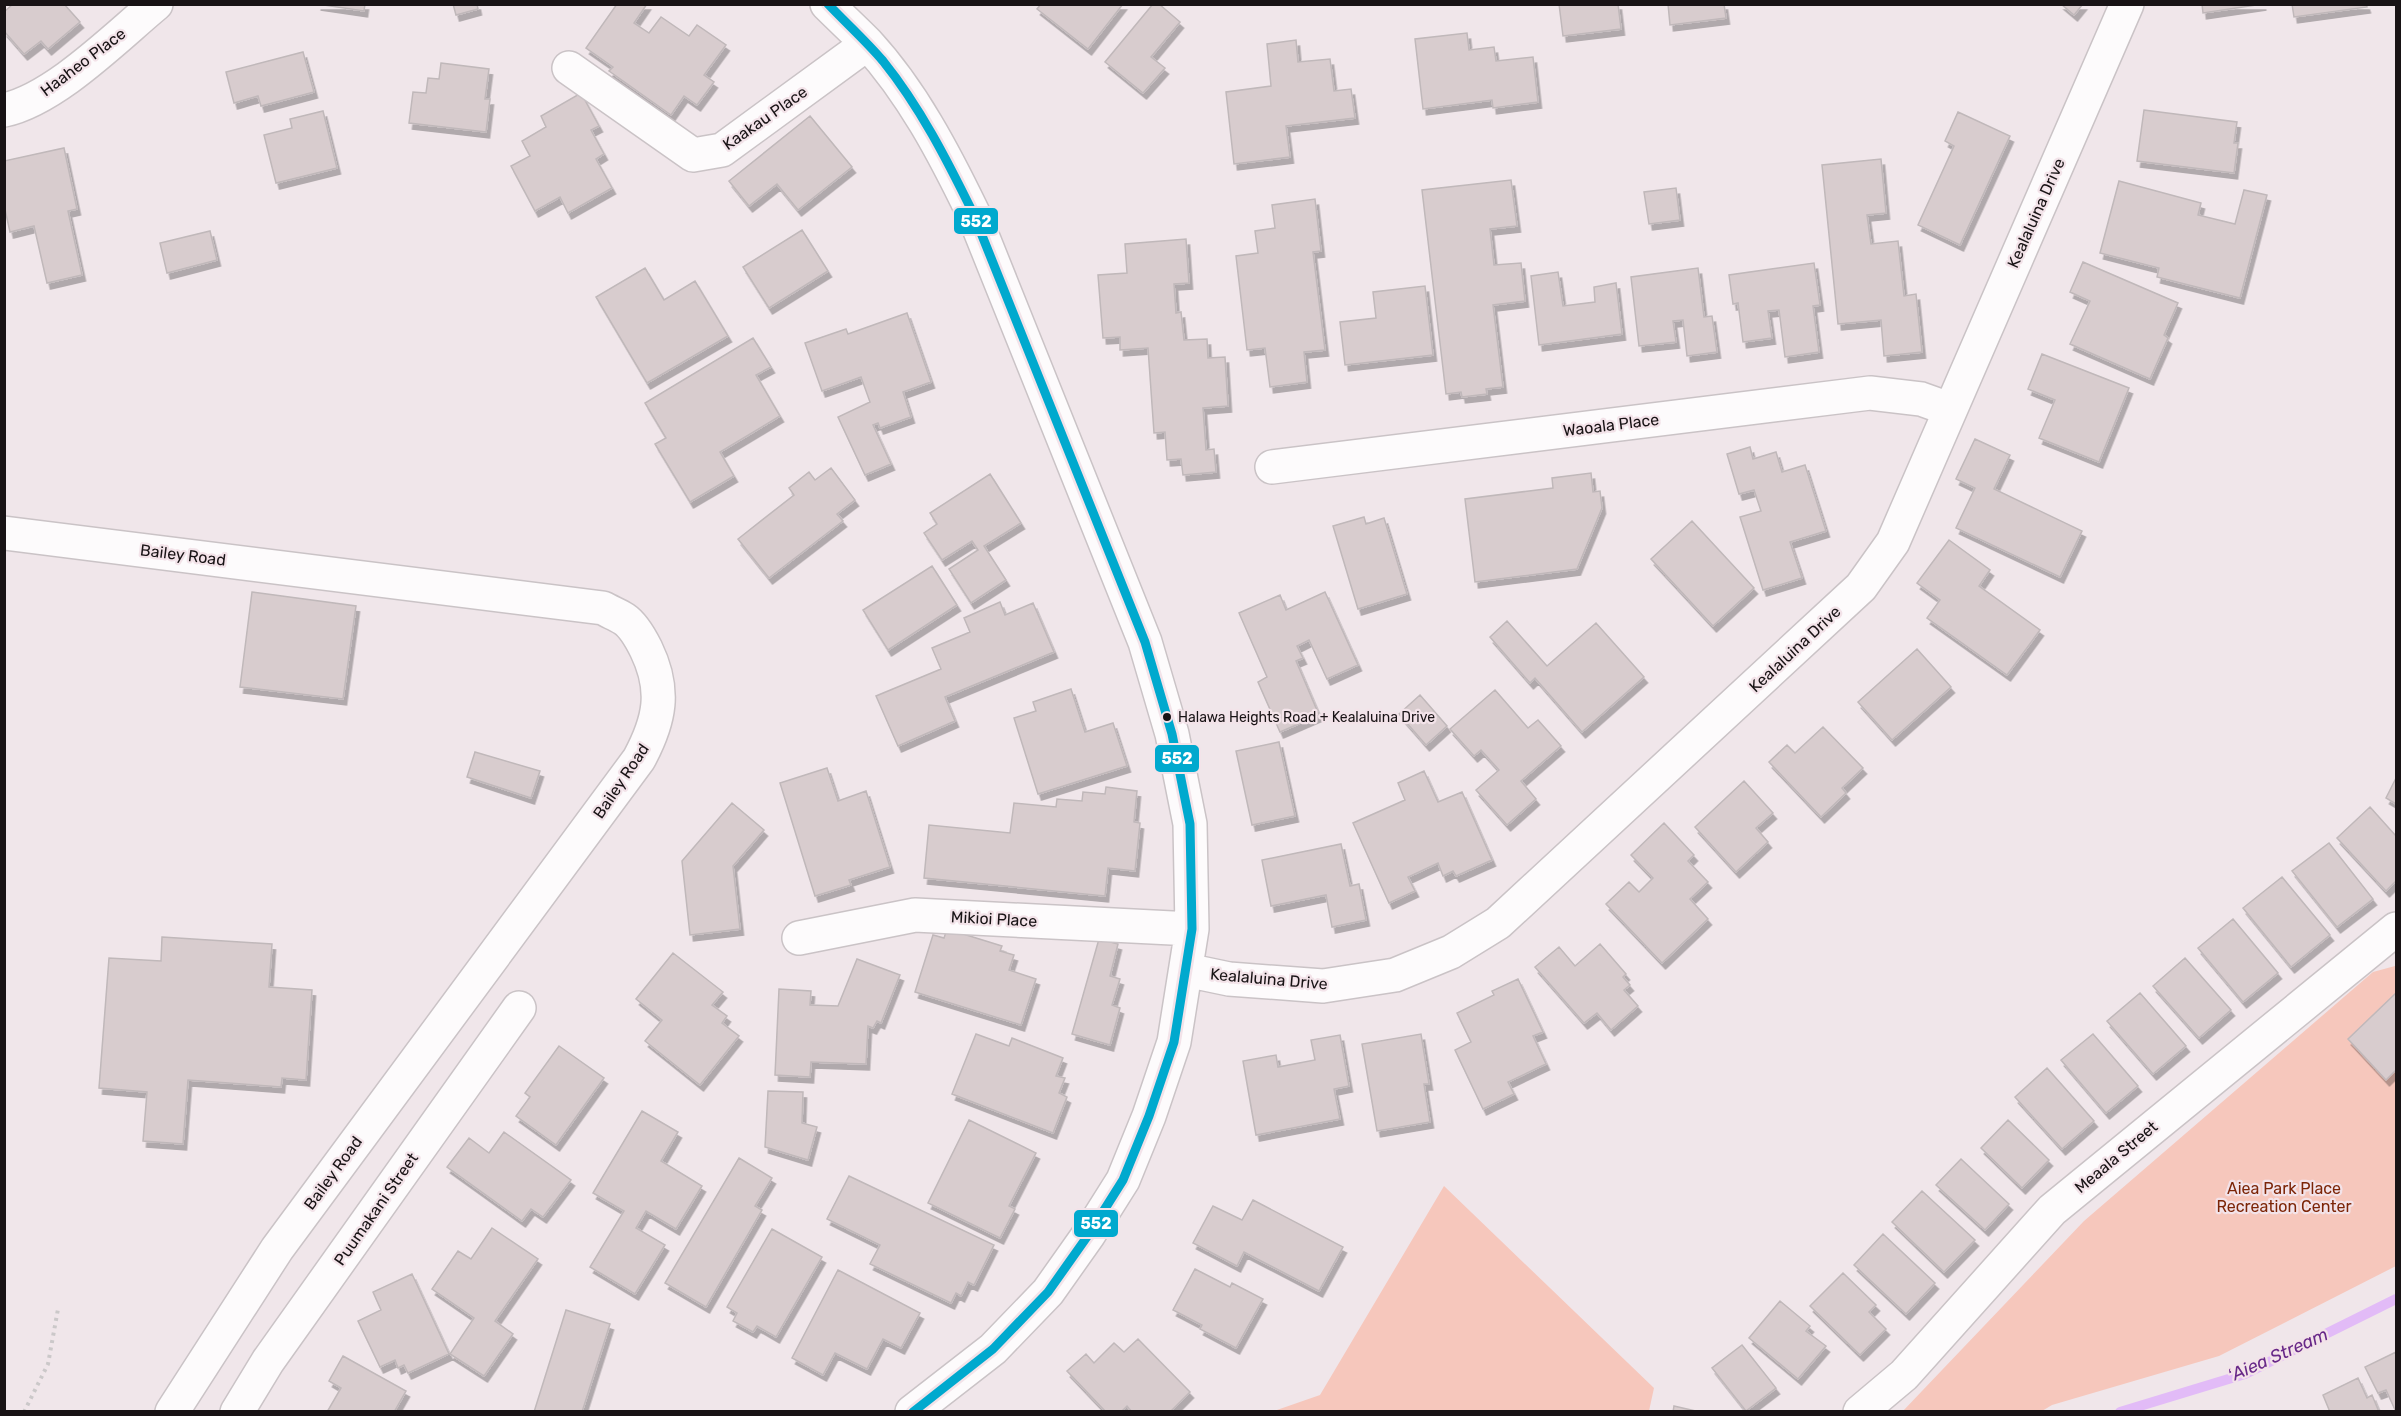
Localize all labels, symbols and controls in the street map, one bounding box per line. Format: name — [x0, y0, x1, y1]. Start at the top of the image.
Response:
street label: Haaheo Place — [37, 24, 129, 100]
street label: Kaakau Place — [719, 82, 811, 154]
street label: Kealaluina Drive — [2003, 155, 2069, 271]
line badge: 552 — [953, 207, 999, 235]
text: 552 — [960, 212, 992, 231]
street label: Waoala Place — [1562, 410, 1660, 440]
street label: Bailey Road — [139, 540, 227, 570]
street label: Kealaluina Drive — [1745, 602, 1845, 696]
place label: Halawa Heights Road + Kealaluina Drive — [1178, 709, 1435, 726]
marker: Halawa Heights Road + Kealaluina Drive — [1161, 711, 1173, 723]
street label: Bailey Road — [589, 740, 653, 822]
line badge: 552 — [1154, 744, 1200, 773]
text: 552 — [1161, 749, 1193, 768]
street label: Mikioi Place — [950, 907, 1038, 931]
street label: Kealaluina Drive — [1209, 964, 1329, 994]
street label: Meaala Street — [2071, 1117, 2161, 1197]
street label: Bailey Road — [300, 1133, 366, 1213]
street label: Puumakani Street — [330, 1149, 422, 1269]
park label: Aiea Park Place Recreation Center — [2216, 1179, 2352, 1216]
line badge: 552 — [1073, 1209, 1119, 1238]
text: 552 — [1080, 1214, 1112, 1233]
water label: ʻAiea Stream — [2225, 1323, 2331, 1387]

